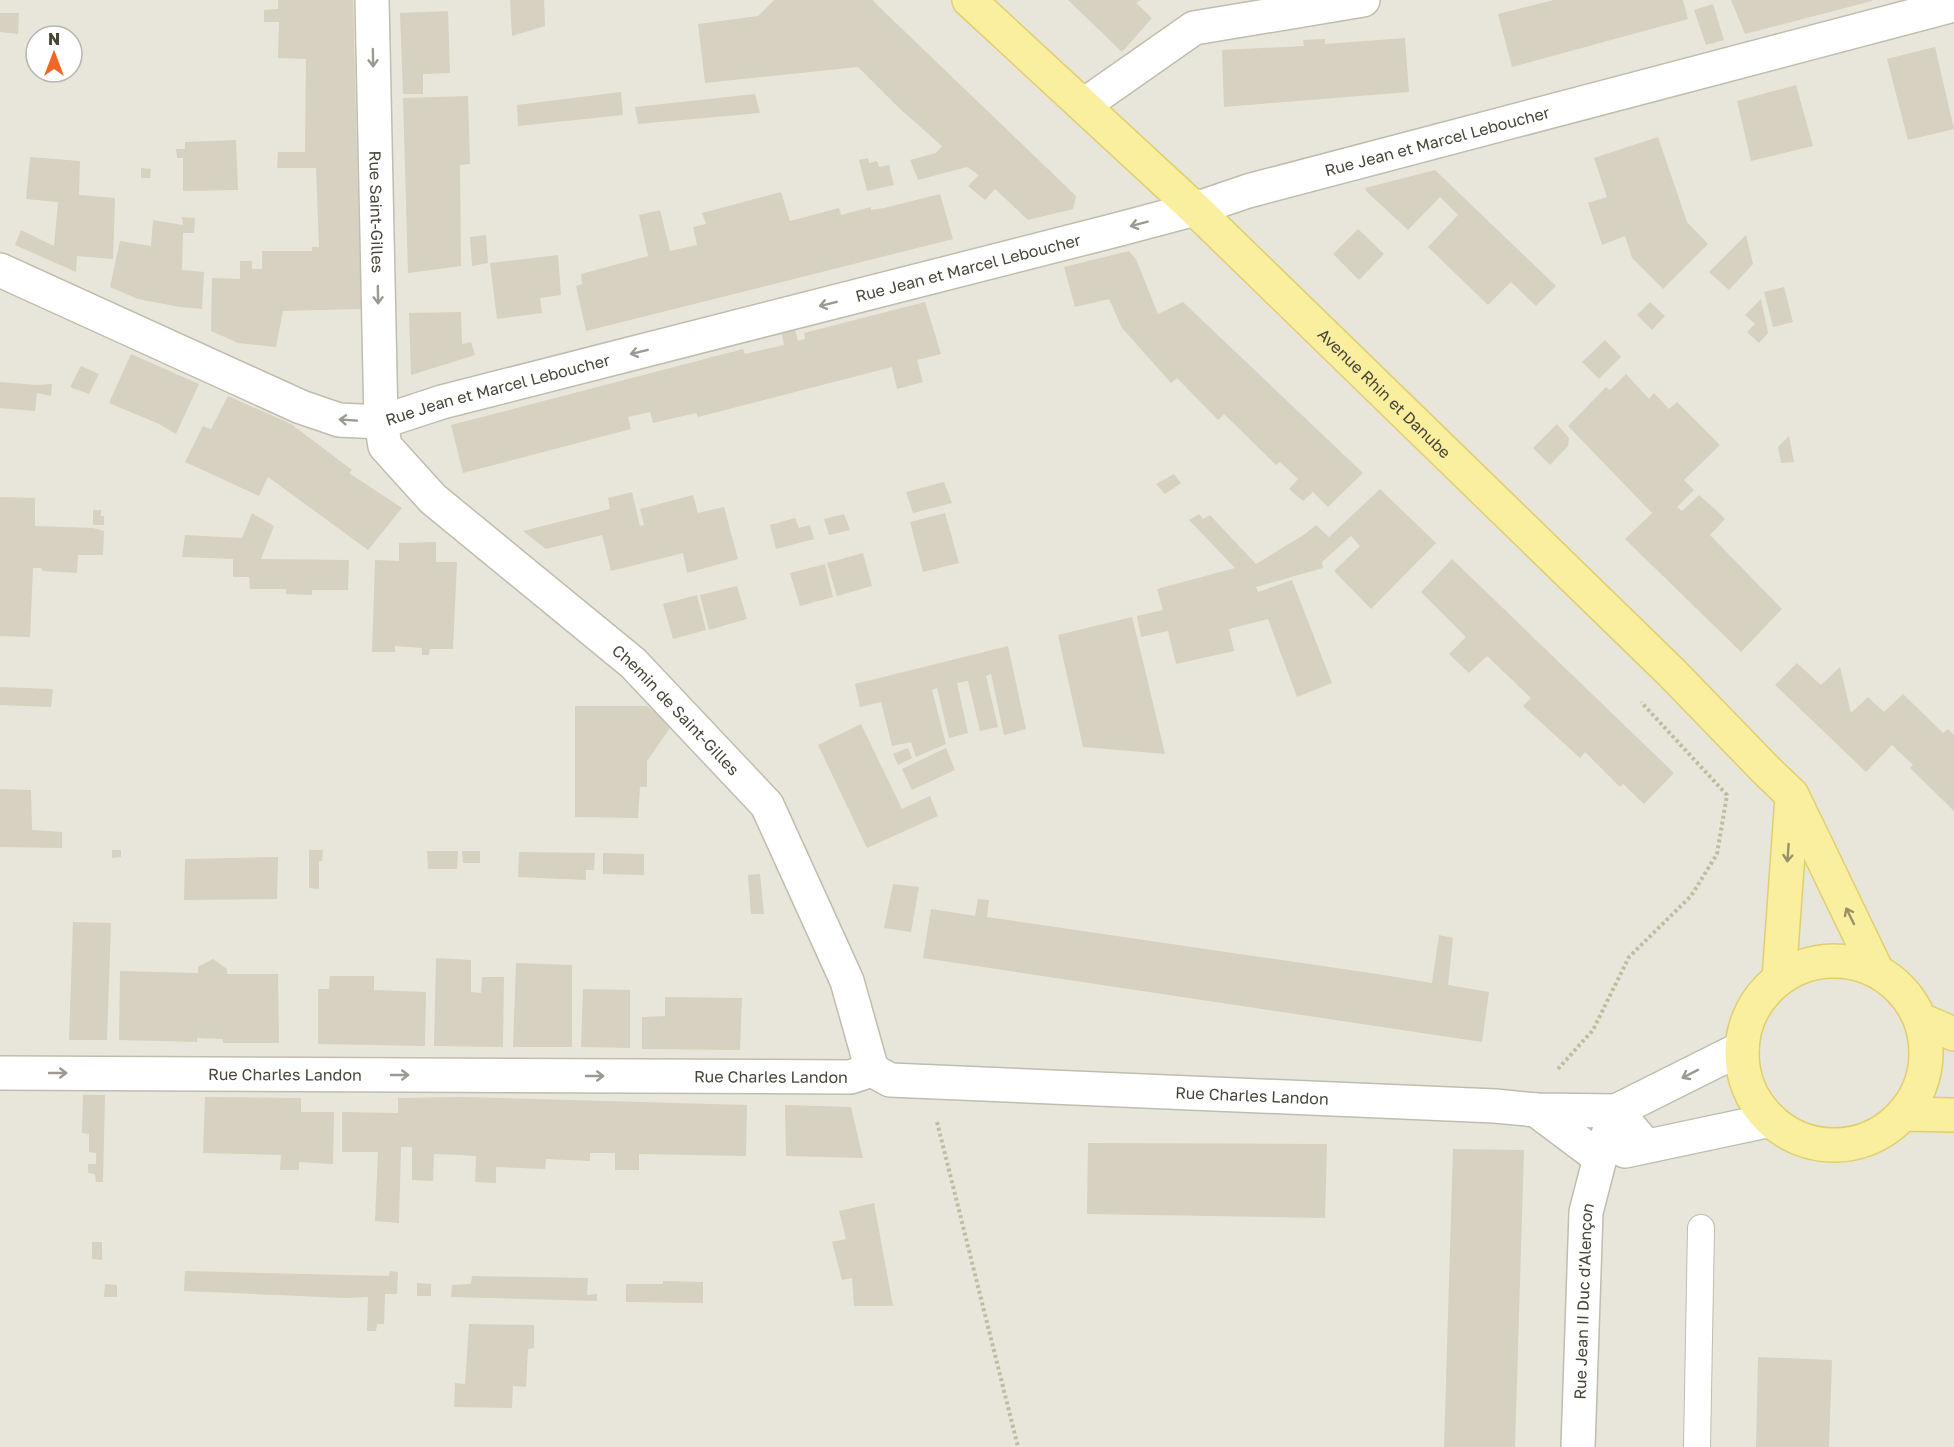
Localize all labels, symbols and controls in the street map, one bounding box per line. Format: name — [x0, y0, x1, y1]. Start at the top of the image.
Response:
north arrow — [24, 24, 84, 84]
text: N — [48, 29, 60, 49]
one-way arrow — [368, 48, 379, 68]
street label: Rue Jean et Marcel Leboucher — [1322, 102, 1552, 180]
street label: Rue Saint-Gilles — [365, 151, 388, 273]
one-way arrow — [1130, 219, 1149, 231]
street label: Rue Jean et Marcel Leboucher — [853, 229, 1083, 306]
one-way arrow — [373, 285, 384, 305]
one-way arrow — [819, 299, 838, 310]
street label: Avenue Rhin et Danube — [1314, 324, 1455, 462]
one-way arrow — [630, 347, 649, 359]
street label: Rue Jean et Marcel Leboucher — [383, 350, 612, 430]
one-way arrow — [339, 414, 359, 425]
street label: Chemin de Saint-Gilles — [608, 640, 744, 779]
one-way arrow — [1782, 843, 1793, 863]
one-way arrow — [1844, 908, 1856, 926]
street label: Rue Charles Landon — [208, 1064, 362, 1085]
street label: Rue Charles Landon — [694, 1066, 848, 1087]
one-way arrow — [48, 1067, 68, 1079]
one-way arrow — [390, 1069, 410, 1081]
one-way arrow — [1681, 1069, 1699, 1080]
one-way arrow — [585, 1070, 605, 1082]
street label: Rue Charles Landon — [1175, 1082, 1329, 1109]
street label: Rue Jean II Duc d'Alençon — [1570, 1200, 1598, 1400]

